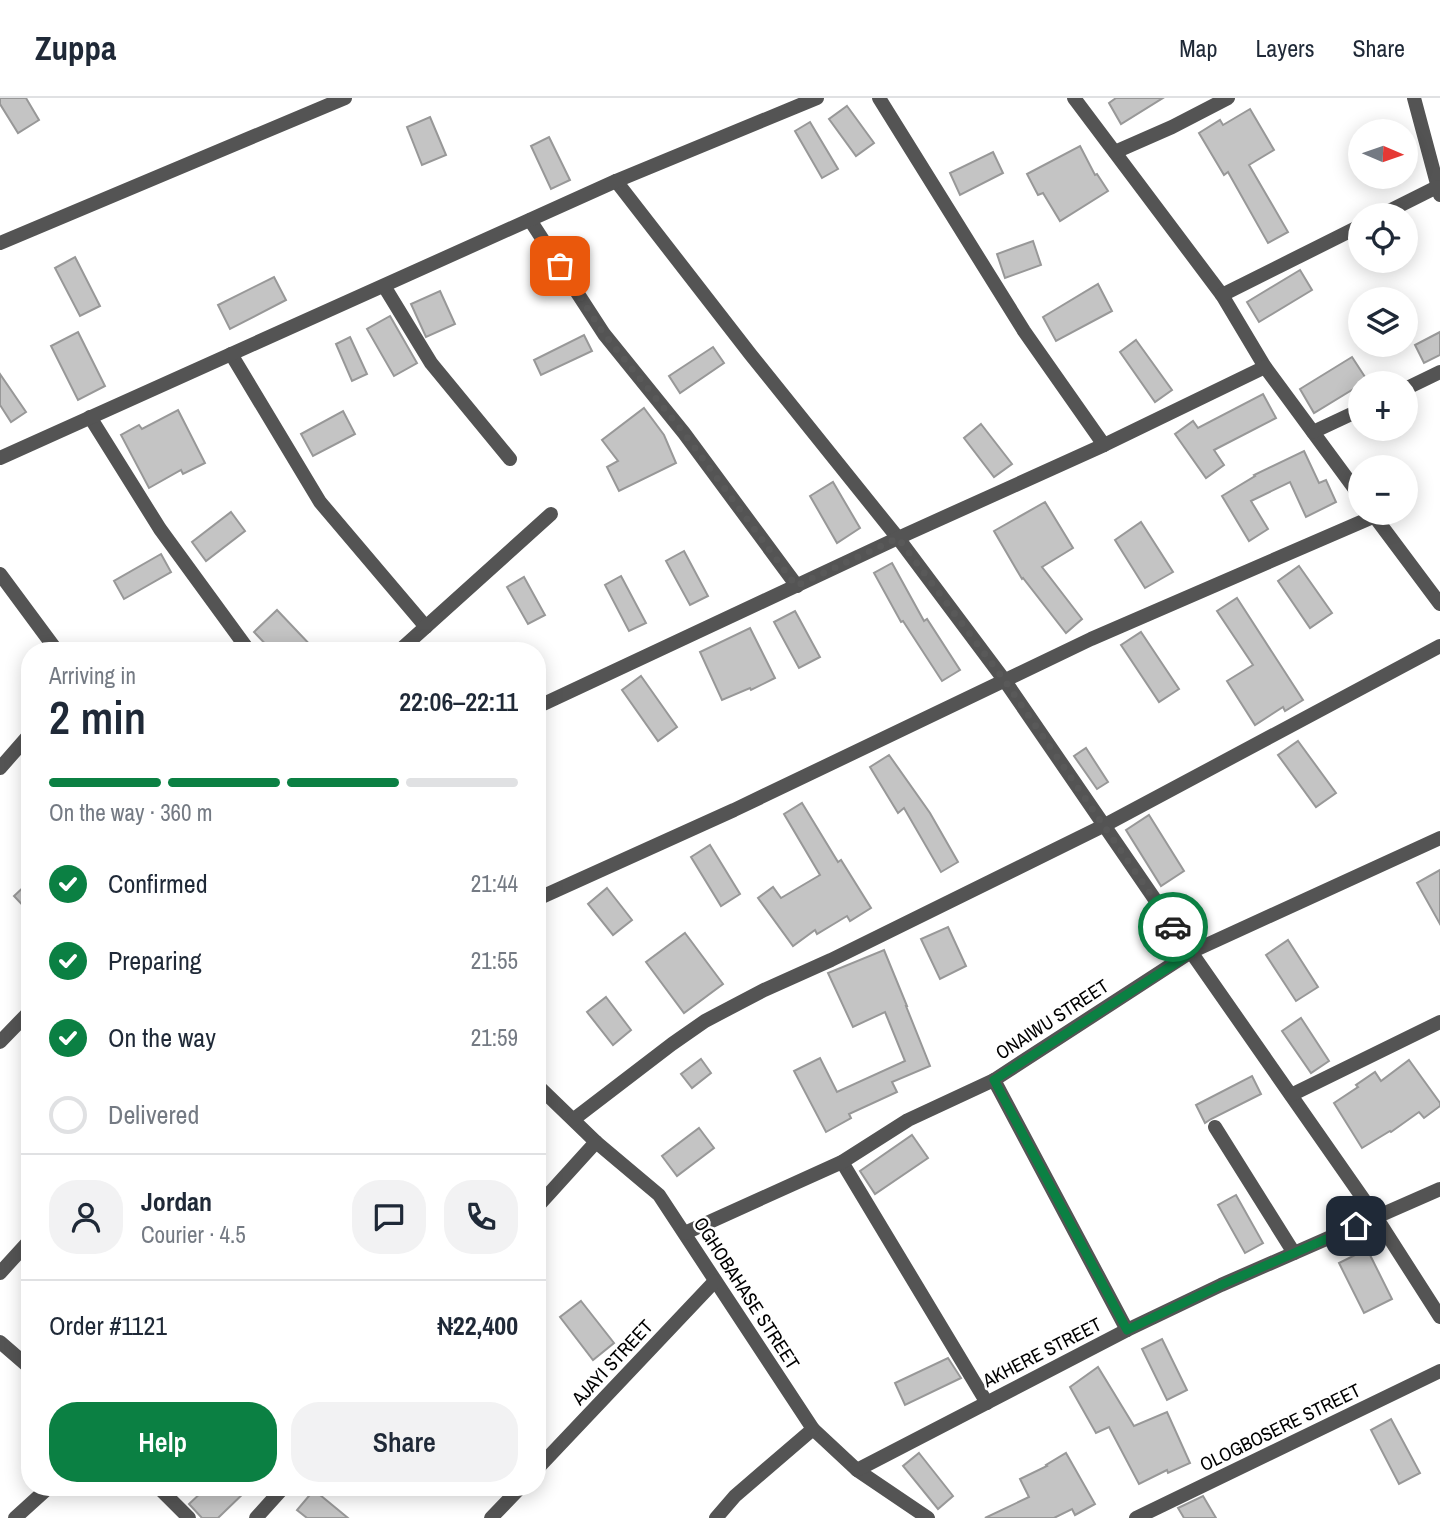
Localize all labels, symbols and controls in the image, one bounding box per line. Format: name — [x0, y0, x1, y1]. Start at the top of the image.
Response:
text: Zuppa — [35, 26, 116, 70]
text: Map — [1179, 32, 1217, 64]
text: Layers — [1255, 32, 1314, 64]
text: Share — [1352, 32, 1405, 64]
north arrow — [1348, 119, 1418, 189]
map controls — [1348, 119, 1418, 525]
button: locate — [1348, 203, 1418, 273]
pin — [530, 236, 590, 296]
icon: bag — [541, 247, 579, 285]
button: layers — [1348, 287, 1418, 357]
button: + — [1348, 371, 1418, 441]
button: − — [1348, 455, 1418, 525]
text: Arriving in — [49, 660, 136, 691]
text: 22:06–22:11 — [399, 684, 518, 719]
text: 2 min — [49, 686, 146, 748]
text: On the way · 360 m — [49, 797, 213, 828]
icon: check — [49, 865, 87, 903]
text: Confirmed — [108, 866, 208, 901]
text: 21:44 — [471, 868, 518, 899]
courier — [1138, 892, 1208, 962]
icon: car — [1154, 908, 1192, 946]
icon: check — [49, 942, 87, 980]
text: Preparing — [108, 943, 202, 978]
text: 21:55 — [471, 945, 518, 976]
street label: ONAIWU STREET — [990, 972, 1114, 1065]
icon: check — [49, 1019, 87, 1057]
text: On the way — [108, 1020, 216, 1055]
text: 21:59 — [471, 1022, 518, 1053]
text: Delivered — [108, 1097, 199, 1132]
button: person — [49, 1180, 123, 1254]
button: chat — [352, 1180, 426, 1254]
button: phone — [444, 1180, 518, 1254]
text: Jordan — [141, 1184, 212, 1219]
pin — [1326, 1196, 1386, 1256]
icon: home — [1337, 1207, 1375, 1245]
street label: OGHOBAHASE STREET — [688, 1212, 806, 1375]
text: Courier · 4.5 — [141, 1219, 246, 1250]
text: Order #1121 — [49, 1308, 167, 1343]
text: ₦22,400 — [437, 1308, 518, 1343]
street label: AKHERE STREET — [977, 1311, 1106, 1394]
street label: AJAYI STREET — [565, 1313, 659, 1411]
street label: OLOGBOSERE STREET — [1195, 1377, 1365, 1477]
button: Help — [49, 1402, 277, 1482]
button: Share — [291, 1402, 518, 1482]

